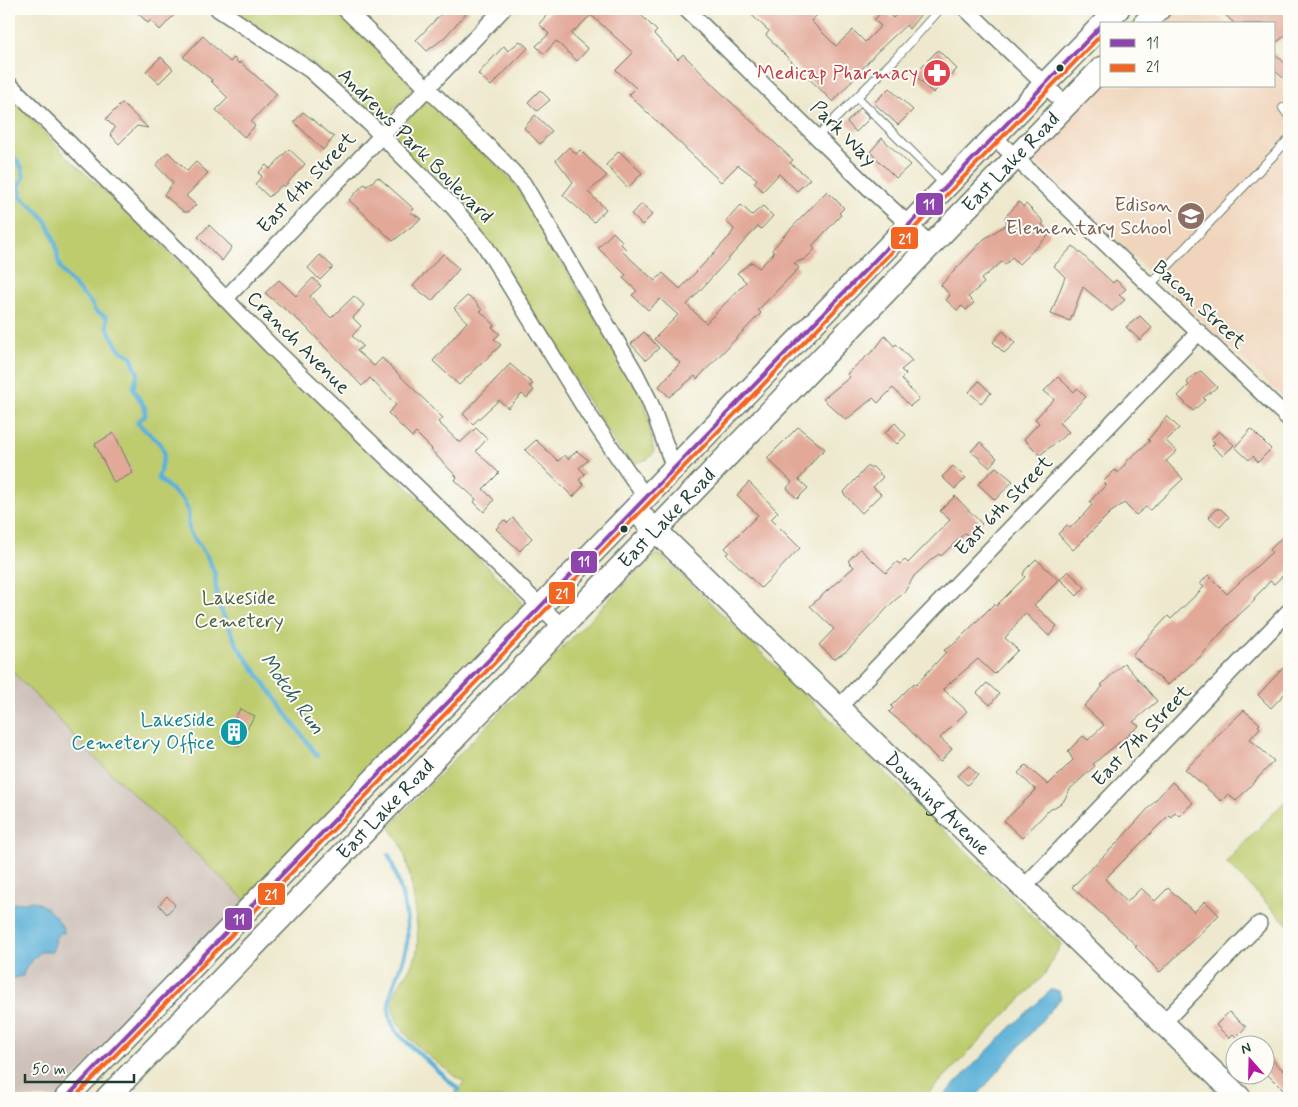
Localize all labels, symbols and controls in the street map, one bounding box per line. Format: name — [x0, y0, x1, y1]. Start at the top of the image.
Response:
legend — [1100, 22, 1276, 88]
text: 11 — [1146, 34, 1159, 54]
pharmacy icon: Medicap Pharmacy — [922, 58, 952, 88]
text: 21 — [1146, 58, 1160, 78]
place label: Medicap Pharmacy — [757, 60, 918, 87]
street label: Andrews Park Boulevard — [331, 62, 499, 230]
unlabelled marker — [1055, 63, 1065, 73]
street label: Park Way — [804, 95, 882, 173]
street label: East Lake Road — [956, 106, 1066, 218]
street label: East 4th Street — [251, 126, 363, 240]
line badge: 11 — [915, 192, 944, 216]
place label: Edison Elementary School — [1006, 192, 1172, 242]
text: 11 — [923, 196, 935, 214]
school or university icon: Edison Elementary School — [1176, 201, 1206, 231]
line badge: 21 — [890, 226, 919, 250]
text: 21 — [899, 230, 911, 248]
street label: Bacon Street — [1146, 255, 1252, 355]
street label: Cranch Avenue — [240, 285, 356, 401]
street label: East 6th Street — [949, 450, 1059, 562]
street label: East Lake Road — [612, 462, 722, 574]
unlabelled marker — [619, 524, 629, 534]
line badge: 11 — [570, 550, 598, 574]
text: 11 — [578, 553, 590, 571]
line badge: 21 — [548, 581, 576, 605]
park label: Lakeside Cemetery — [194, 585, 284, 635]
text: 21 — [556, 585, 568, 603]
water label: Motch Run — [253, 648, 331, 740]
street label: East 7th Street — [1086, 679, 1198, 793]
place label: Lakeside Cemetery Office — [71, 707, 215, 757]
building icon: Lakeside Cemetery Office — [219, 717, 249, 747]
street label: Downing Avenue — [878, 746, 996, 862]
street label: East Lake Road — [331, 753, 440, 866]
line badge: 21 — [257, 882, 286, 906]
text: 21 — [265, 886, 277, 904]
line badge: 11 — [224, 907, 253, 931]
text: 11 — [233, 911, 245, 929]
north arrow — [1226, 1034, 1276, 1084]
text: N — [1238, 1039, 1253, 1059]
scale bar — [25, 1052, 134, 1084]
text: 50 m — [32, 1060, 66, 1080]

